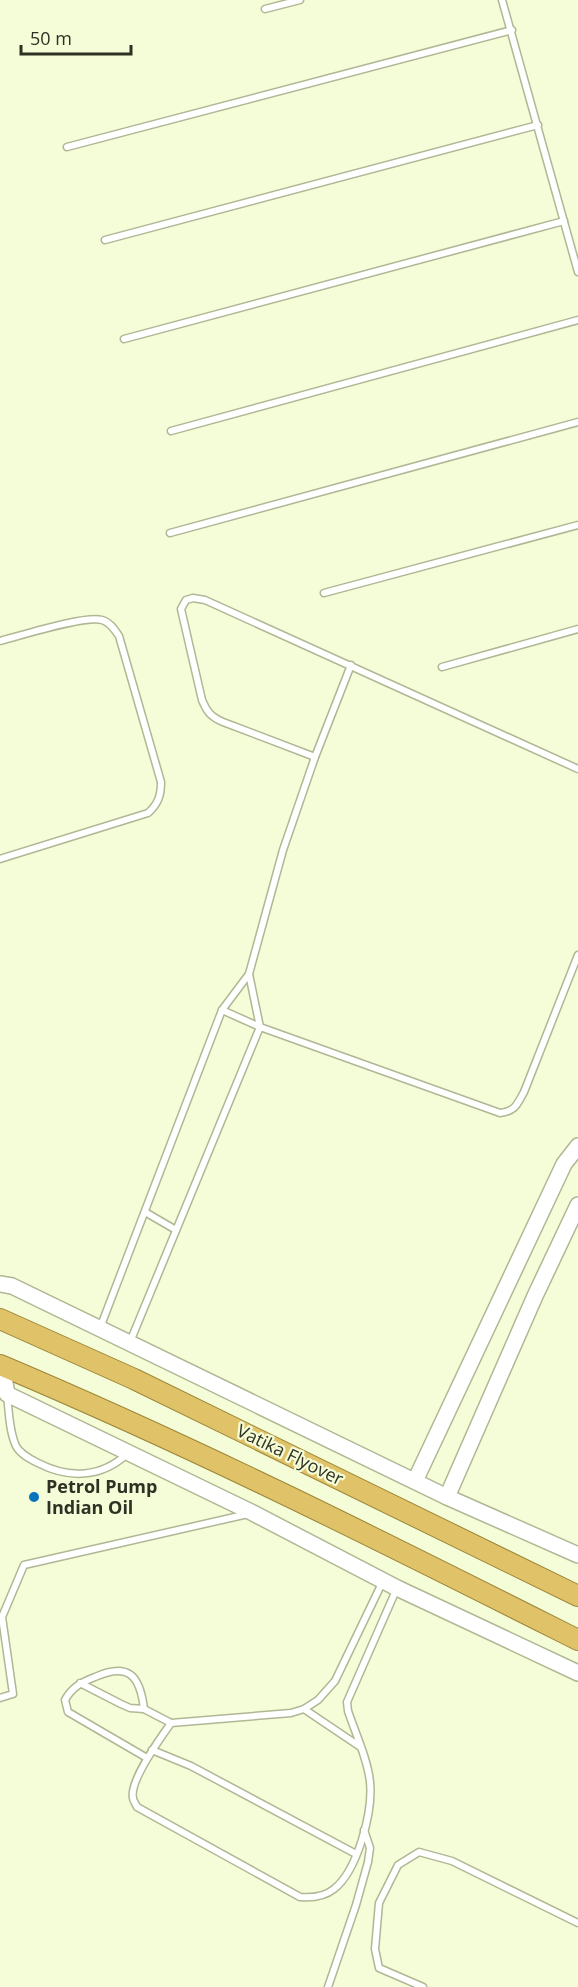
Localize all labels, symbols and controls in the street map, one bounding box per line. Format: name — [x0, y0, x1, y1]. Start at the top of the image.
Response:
scale bar — [21, 18, 130, 56]
text: 50 m — [30, 26, 72, 50]
street label: Vatika Flyover — [233, 1418, 348, 1491]
place label: Petrol Pump Indian Oil — [46, 1474, 157, 1519]
marker: Petrol Pump Indian Oil — [27, 1490, 41, 1504]

